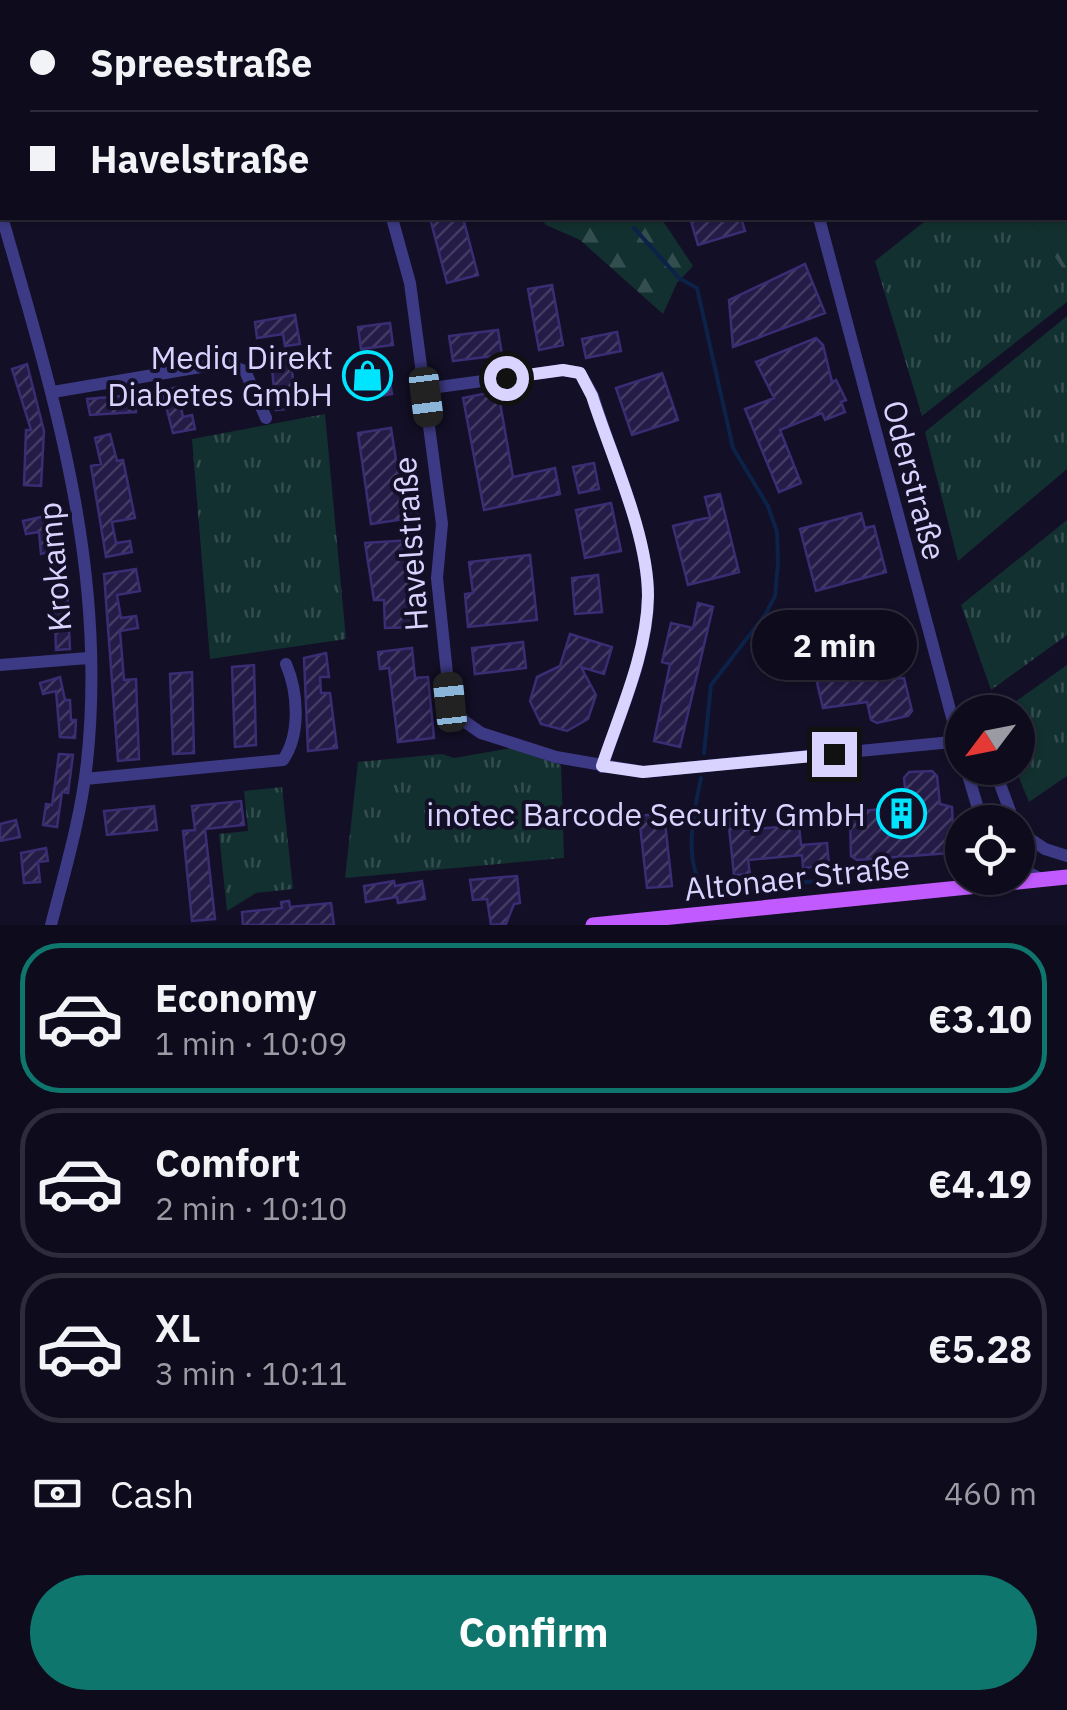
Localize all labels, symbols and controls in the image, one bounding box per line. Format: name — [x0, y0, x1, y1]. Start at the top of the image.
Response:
text: Spreestraße — [90, 38, 312, 87]
text: Havelstraße — [90, 134, 309, 183]
place label: Mediq Direkt Diabetes GmbH — [107, 336, 333, 415]
shop icon: Mediq Direkt Diabetes GmbH — [342, 349, 394, 401]
route start — [484, 356, 529, 401]
car — [407, 365, 445, 429]
street label: Oderstraße — [874, 395, 956, 565]
street label: Havelstraße — [383, 455, 437, 633]
street label: Krokamp — [27, 501, 81, 633]
callout: 2 min — [752, 609, 916, 679]
text: 2 min — [793, 624, 876, 666]
car — [432, 671, 468, 733]
north arrow — [945, 695, 1035, 785]
map controls — [945, 695, 1035, 895]
route end — [812, 732, 857, 777]
building icon: inotec Barcode Security GmbH — [875, 788, 927, 840]
place label: inotec Barcode Security GmbH — [426, 793, 866, 835]
button: locate — [945, 805, 1035, 895]
street label: Altonaer Straße — [682, 844, 912, 910]
icon: car — [35, 973, 125, 1063]
text: Economy — [155, 973, 317, 1022]
text: €3.10 — [928, 994, 1032, 1043]
text: 1 min · 10:09 — [155, 1022, 348, 1064]
icon: car — [35, 1138, 125, 1228]
text: Comfort — [155, 1138, 300, 1187]
text: €4.19 — [928, 1159, 1032, 1208]
text: 2 min · 10:10 — [155, 1187, 348, 1229]
icon: car — [35, 1303, 125, 1393]
text: XL — [155, 1303, 201, 1352]
text: €5.28 — [928, 1324, 1032, 1373]
text: 3 min · 10:11 — [155, 1352, 348, 1394]
icon: cash — [30, 1466, 85, 1521]
text: Cash — [110, 1469, 194, 1518]
text: 460 m — [944, 1472, 1037, 1514]
button: Confirm — [30, 1575, 1037, 1690]

